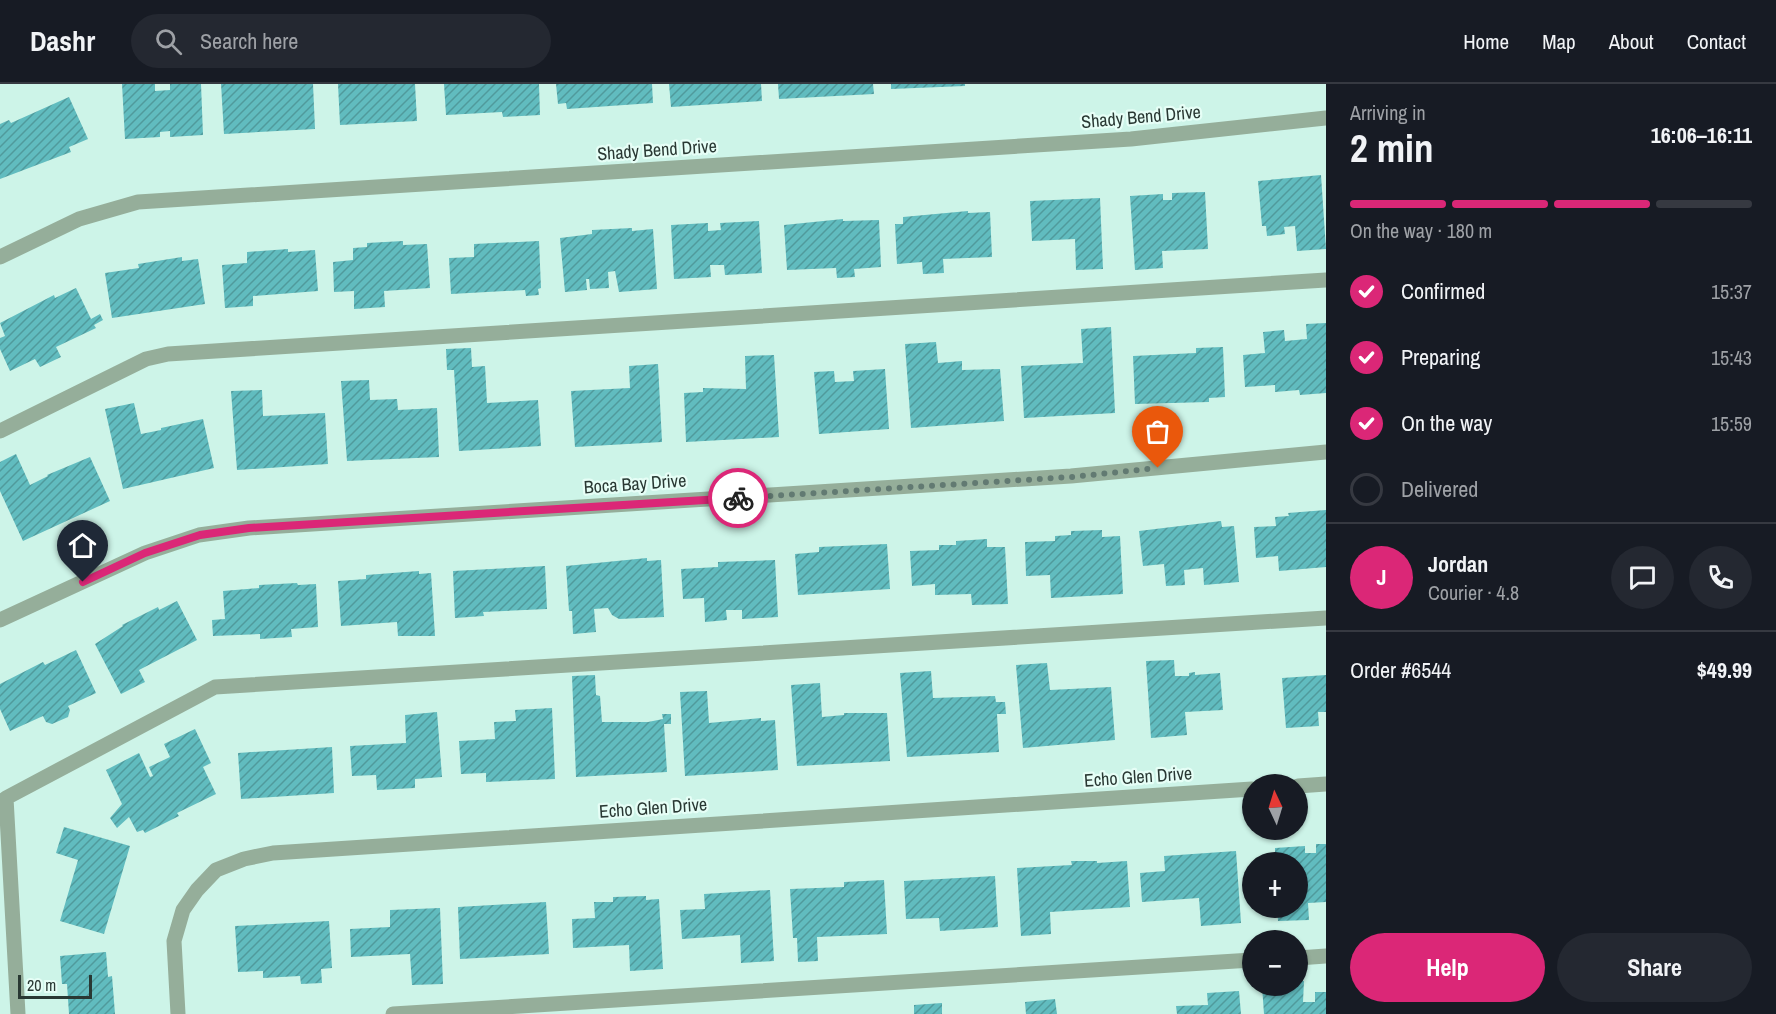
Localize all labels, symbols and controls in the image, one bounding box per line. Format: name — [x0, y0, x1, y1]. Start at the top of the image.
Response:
search box — [131, 14, 551, 68]
text: Dashr — [30, 22, 95, 60]
icon: search — [152, 25, 185, 58]
text: Search here — [200, 26, 298, 56]
text: Home — [1463, 27, 1509, 56]
text: Map — [1542, 27, 1576, 56]
text: About — [1609, 27, 1654, 56]
text: Contact — [1687, 27, 1746, 56]
street label: Shady Bend Drive — [1080, 99, 1202, 134]
text: Arriving in — [1350, 99, 1426, 126]
text: 16:06–16:11 — [1651, 120, 1752, 150]
text: 2 min — [1350, 122, 1434, 174]
street label: Shady Bend Drive — [596, 133, 718, 166]
text: On the way · 180 m — [1350, 217, 1492, 244]
icon: check — [1350, 275, 1383, 308]
text: Confirmed — [1401, 276, 1485, 306]
text: 15:37 — [1711, 278, 1752, 305]
icon: check — [1350, 341, 1383, 374]
text: Preparing — [1401, 342, 1480, 372]
text: 15:43 — [1711, 344, 1752, 371]
pin — [1132, 406, 1183, 468]
icon: check — [1350, 407, 1383, 440]
text: On the way — [1401, 408, 1492, 438]
text: 15:59 — [1711, 410, 1752, 437]
icon: bag — [1141, 415, 1174, 448]
street label: Boca Bay Drive — [583, 467, 687, 500]
courier — [708, 468, 768, 528]
text: Delivered — [1401, 474, 1478, 504]
icon: bike — [722, 482, 755, 515]
pin — [57, 520, 108, 582]
icon: home — [66, 529, 99, 562]
button: chat — [1611, 546, 1674, 609]
button: phone — [1689, 546, 1752, 609]
text: Jordan — [1428, 549, 1488, 579]
text: J — [1376, 562, 1387, 592]
text: Courier · 4.8 — [1428, 579, 1519, 606]
text: Order #6544 — [1350, 655, 1451, 685]
text: $49.99 — [1697, 655, 1752, 685]
street label: Echo Glen Drive — [1083, 760, 1193, 793]
north arrow — [1242, 774, 1308, 840]
map controls — [1242, 774, 1308, 996]
street label: Echo Glen Drive — [598, 791, 708, 824]
button: + — [1242, 852, 1308, 918]
button: − — [1242, 930, 1308, 996]
button: Help — [1350, 933, 1545, 1002]
button: Share — [1557, 933, 1752, 1002]
scale bar — [18, 972, 92, 1000]
text: 20 m — [27, 974, 56, 996]

